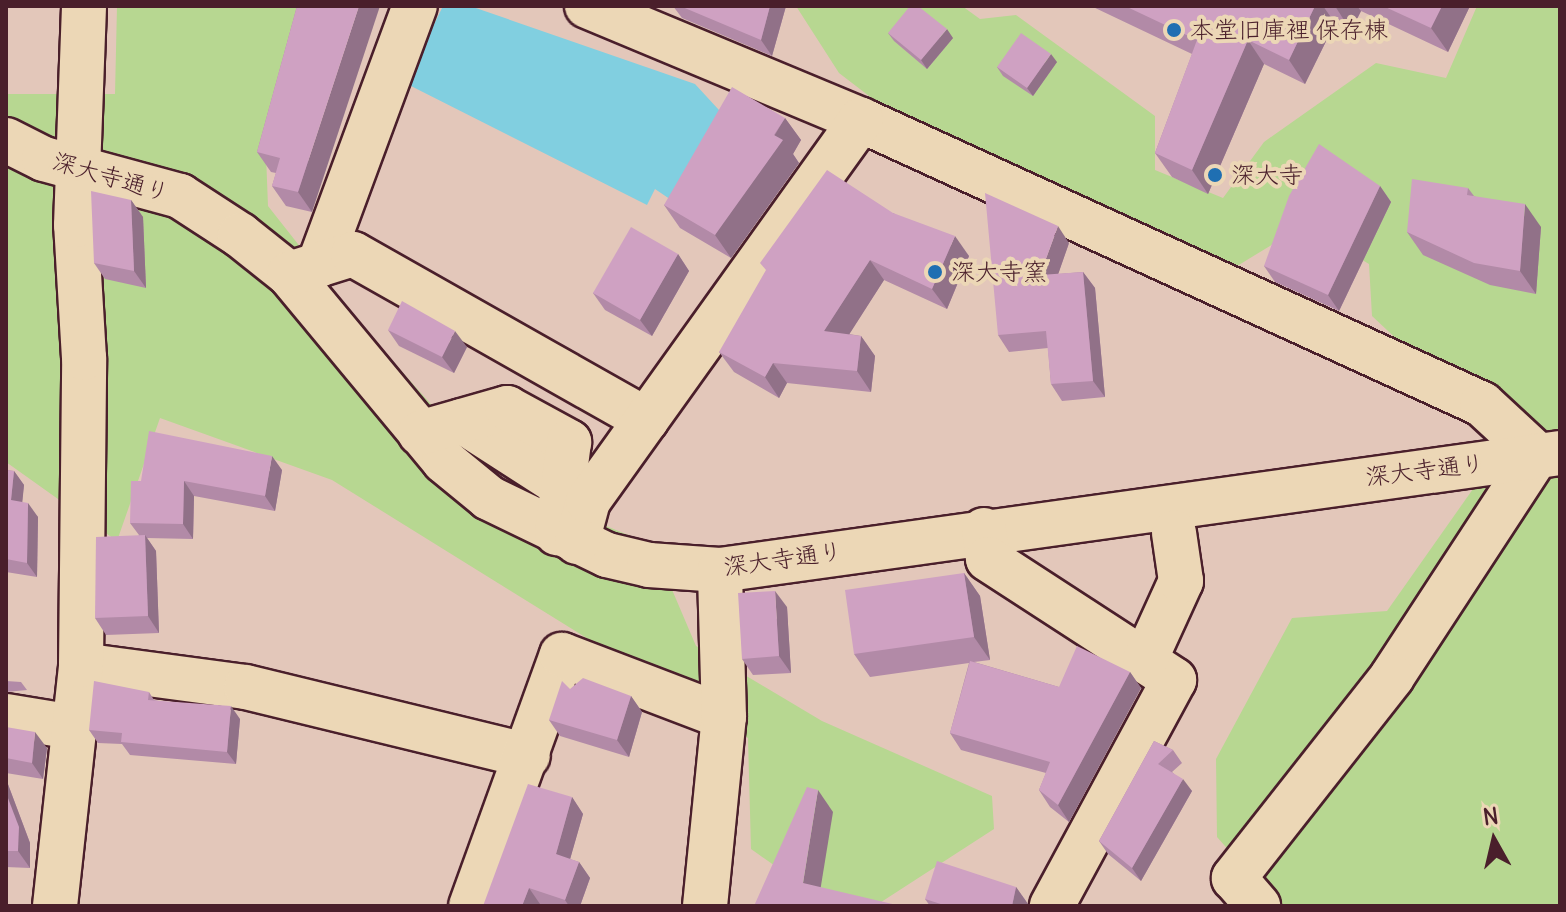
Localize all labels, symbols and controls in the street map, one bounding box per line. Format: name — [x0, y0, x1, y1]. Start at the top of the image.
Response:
place label: 本堂旧庫裡 保存棟 — [1190, 16, 1388, 44]
marker: 本堂旧庫裡 保存棟 — [1165, 21, 1183, 39]
street label: 深大寺通り — [49, 147, 173, 207]
place label: 深大寺 — [1231, 161, 1303, 189]
marker: 深大寺 — [1206, 166, 1224, 184]
place label: 深大寺窯 — [951, 258, 1047, 286]
marker: 深大寺窯 — [926, 263, 944, 281]
street label: 深大寺通り — [1364, 448, 1486, 492]
street label: 深大寺通り — [722, 536, 844, 582]
north arrow — [1454, 800, 1534, 880]
text: N — [1481, 801, 1500, 831]

